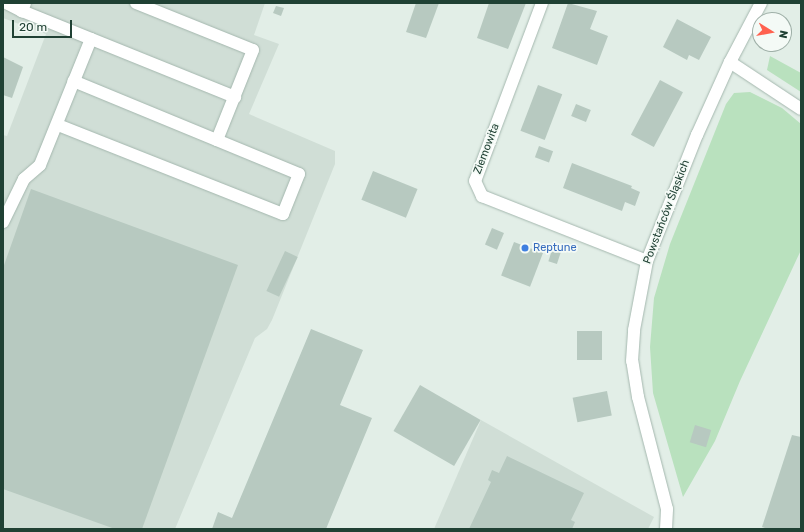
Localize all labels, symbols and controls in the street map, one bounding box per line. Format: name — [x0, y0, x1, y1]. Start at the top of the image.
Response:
scale bar — [14, 12, 74, 38]
north arrow — [752, 12, 792, 52]
text: 20 m — [19, 20, 47, 34]
text: N — [776, 29, 790, 39]
street label: Ziemowita — [471, 122, 503, 176]
street label: Powstańców Śląskich — [641, 158, 693, 266]
place label: Reptune — [533, 241, 577, 255]
marker: Reptune — [520, 243, 530, 253]

